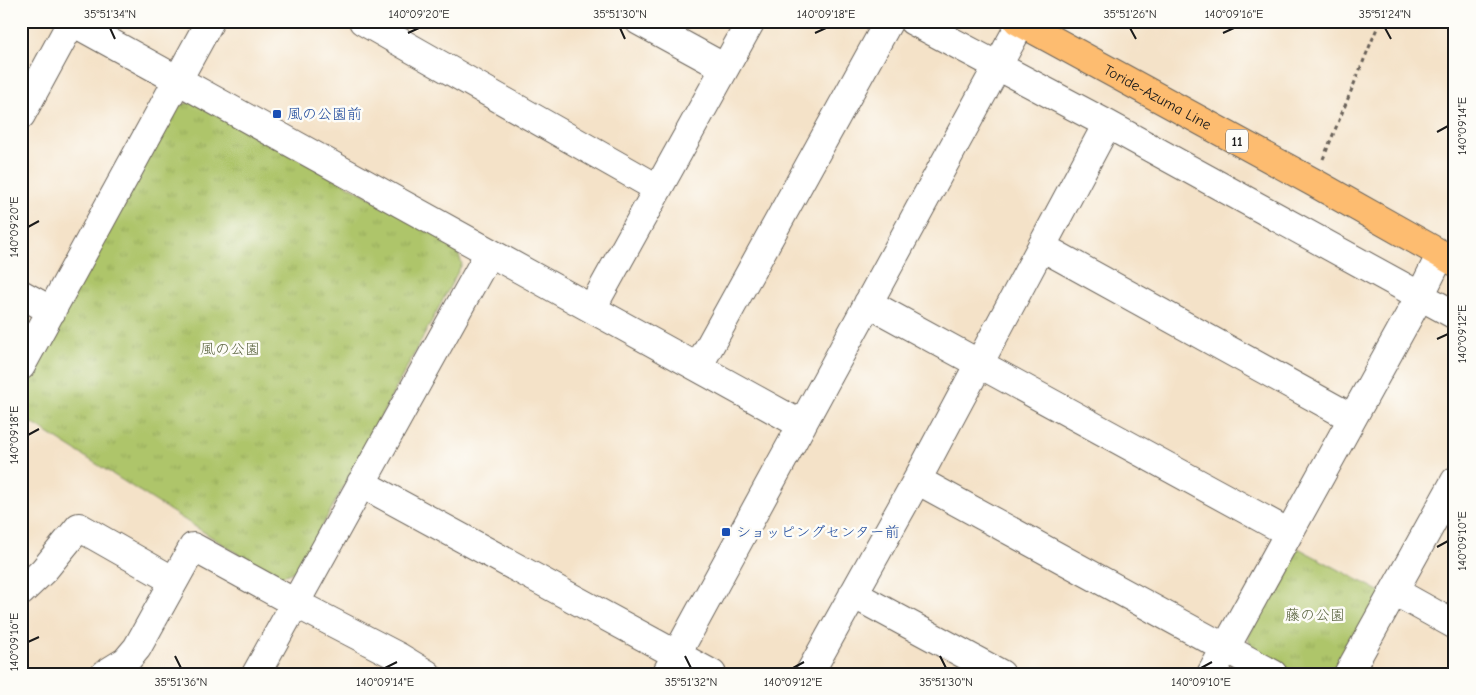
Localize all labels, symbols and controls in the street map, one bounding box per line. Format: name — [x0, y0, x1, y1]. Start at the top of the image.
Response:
text: 35°51'34"N — [84, 7, 136, 21]
text: 140°09'20"E — [389, 7, 449, 21]
text: 35°51'30"N — [593, 7, 647, 21]
text: 140°09'18"E — [797, 7, 855, 21]
text: 35°51'26"N — [1103, 7, 1157, 21]
text: 140°09'16"E — [1205, 7, 1263, 21]
text: 35°51'24"N — [1359, 7, 1411, 21]
street label: Toride-Azuma Line — [1101, 61, 1215, 134]
text: 140°09'14"E — [1455, 97, 1469, 155]
place label: 風の公園前 — [287, 105, 362, 123]
marker: 風の公園前 — [271, 108, 283, 120]
road number: 11 — [1226, 130, 1248, 152]
text: 140°09'20"E — [7, 197, 21, 257]
text: 140°09'12"E — [1455, 305, 1469, 363]
park label: 風の公園 — [200, 340, 260, 358]
text: 140°09'18"E — [7, 406, 21, 464]
text: 140°09'10"E — [1455, 511, 1469, 571]
place label: ショッピングセンター前 — [736, 523, 900, 541]
marker: ショッピングセンター前 — [720, 526, 732, 538]
park label: 藤の公園 — [1285, 606, 1345, 624]
text: 140°09'16"E — [7, 613, 21, 671]
text: 35°51'36"N — [155, 675, 207, 689]
text: 140°09'14"E — [356, 675, 414, 689]
text: 35°51'32"N — [665, 675, 717, 689]
text: 140°09'12"E — [764, 675, 822, 689]
text: 35°51'30"N — [919, 675, 973, 689]
text: 140°09'10"E — [1171, 675, 1231, 689]

